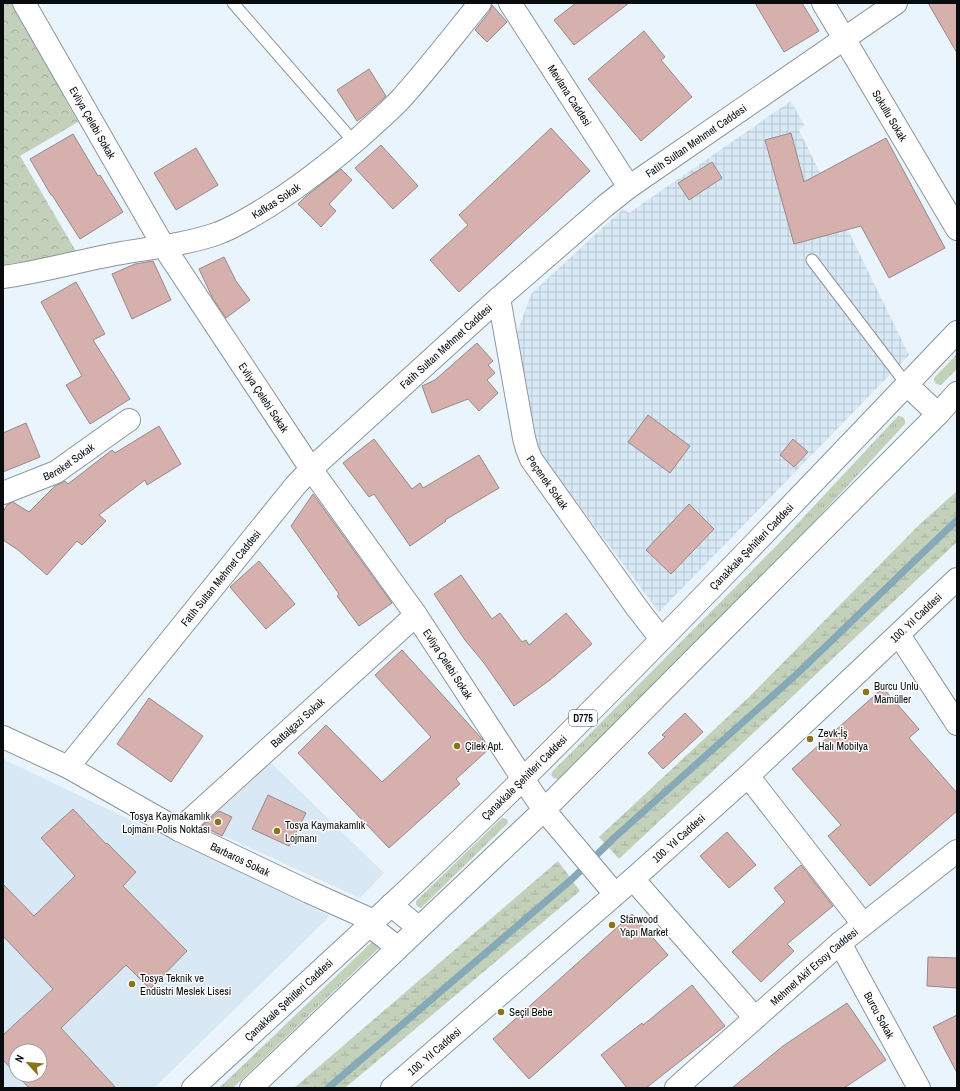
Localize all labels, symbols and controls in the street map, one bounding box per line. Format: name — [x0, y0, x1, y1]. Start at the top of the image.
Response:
street label: Mevlana Caddesi — [545, 62, 595, 129]
street label: Evliya Çelebi Sokak — [66, 84, 119, 162]
street label: Sokullu Sokak — [869, 87, 911, 144]
street label: Fatih Sultan Mehmet Caddesi — [643, 101, 749, 181]
street label: Kafkas Sokak — [249, 180, 303, 222]
street label: Fatih Sultan Mehmet Caddesi — [397, 301, 495, 392]
street label: Evliya Çelebi Sokak — [236, 360, 292, 436]
street label: Bereket Sokak — [41, 440, 97, 483]
street label: Peçenek Sokak — [524, 453, 572, 512]
street label: Çanakkale Şehitleri Caddesi — [706, 500, 796, 593]
street label: Fatih Sultan Mehmet Caddesi — [178, 527, 264, 629]
street label: 100. Yıl Caddesi — [887, 590, 945, 646]
street label: Evliya Çelebi Sokak — [420, 626, 476, 702]
place label: Burcu Unlu Mamüller — [874, 679, 919, 706]
marker: Burcu Unlu Mamüller — [861, 687, 871, 697]
street label: Battalgazi Sokak — [268, 694, 328, 750]
road number: D775 — [569, 710, 597, 726]
place label: Zevk-İş Halı Mobilya — [818, 726, 868, 753]
street label: Çanakkale Şehitleri Caddesi — [478, 732, 570, 823]
marker: Zevk-İş Halı Mobilya — [805, 734, 815, 744]
place label: Çilek Apt. — [465, 739, 504, 753]
marker: Çilek Apt. — [452, 741, 462, 751]
place label: Tosya Kaymakamlık Lojmanı Polis Noktası — [122, 809, 210, 836]
street label: 100. Yıl Caddesi — [649, 811, 708, 866]
marker: Tosya Kaymakamlık Lojmanı Polis Noktası — [213, 817, 223, 827]
place label: Tosya Kaymakamlık Lojmanı — [285, 818, 366, 845]
marker: Tosya Kaymakamlık Lojmanı — [272, 826, 282, 836]
street label: Barbaros Sokak — [208, 839, 273, 880]
place label: Starwood Yapı Market — [620, 912, 668, 939]
marker: Starwood Yapı Market — [607, 920, 617, 930]
street label: Mehmet Akif Ersoy Caddesi — [767, 924, 861, 1008]
street label: Çanakkale Şehitleri Caddesi — [241, 956, 336, 1044]
place label: Tosya Teknik ve Endüstri Meslek Lisesi — [140, 971, 231, 998]
marker: Tosya Teknik ve Endüstri Meslek Lisesi — [127, 979, 137, 989]
street label: Burcu Sokak — [861, 989, 898, 1041]
place label: Seçil Bebe — [509, 1005, 553, 1019]
marker: Seçil Bebe — [496, 1007, 506, 1017]
street label: 100. Yıl Caddesi — [405, 1024, 464, 1078]
north arrow — [8, 1043, 48, 1083]
text: N — [11, 1052, 27, 1065]

